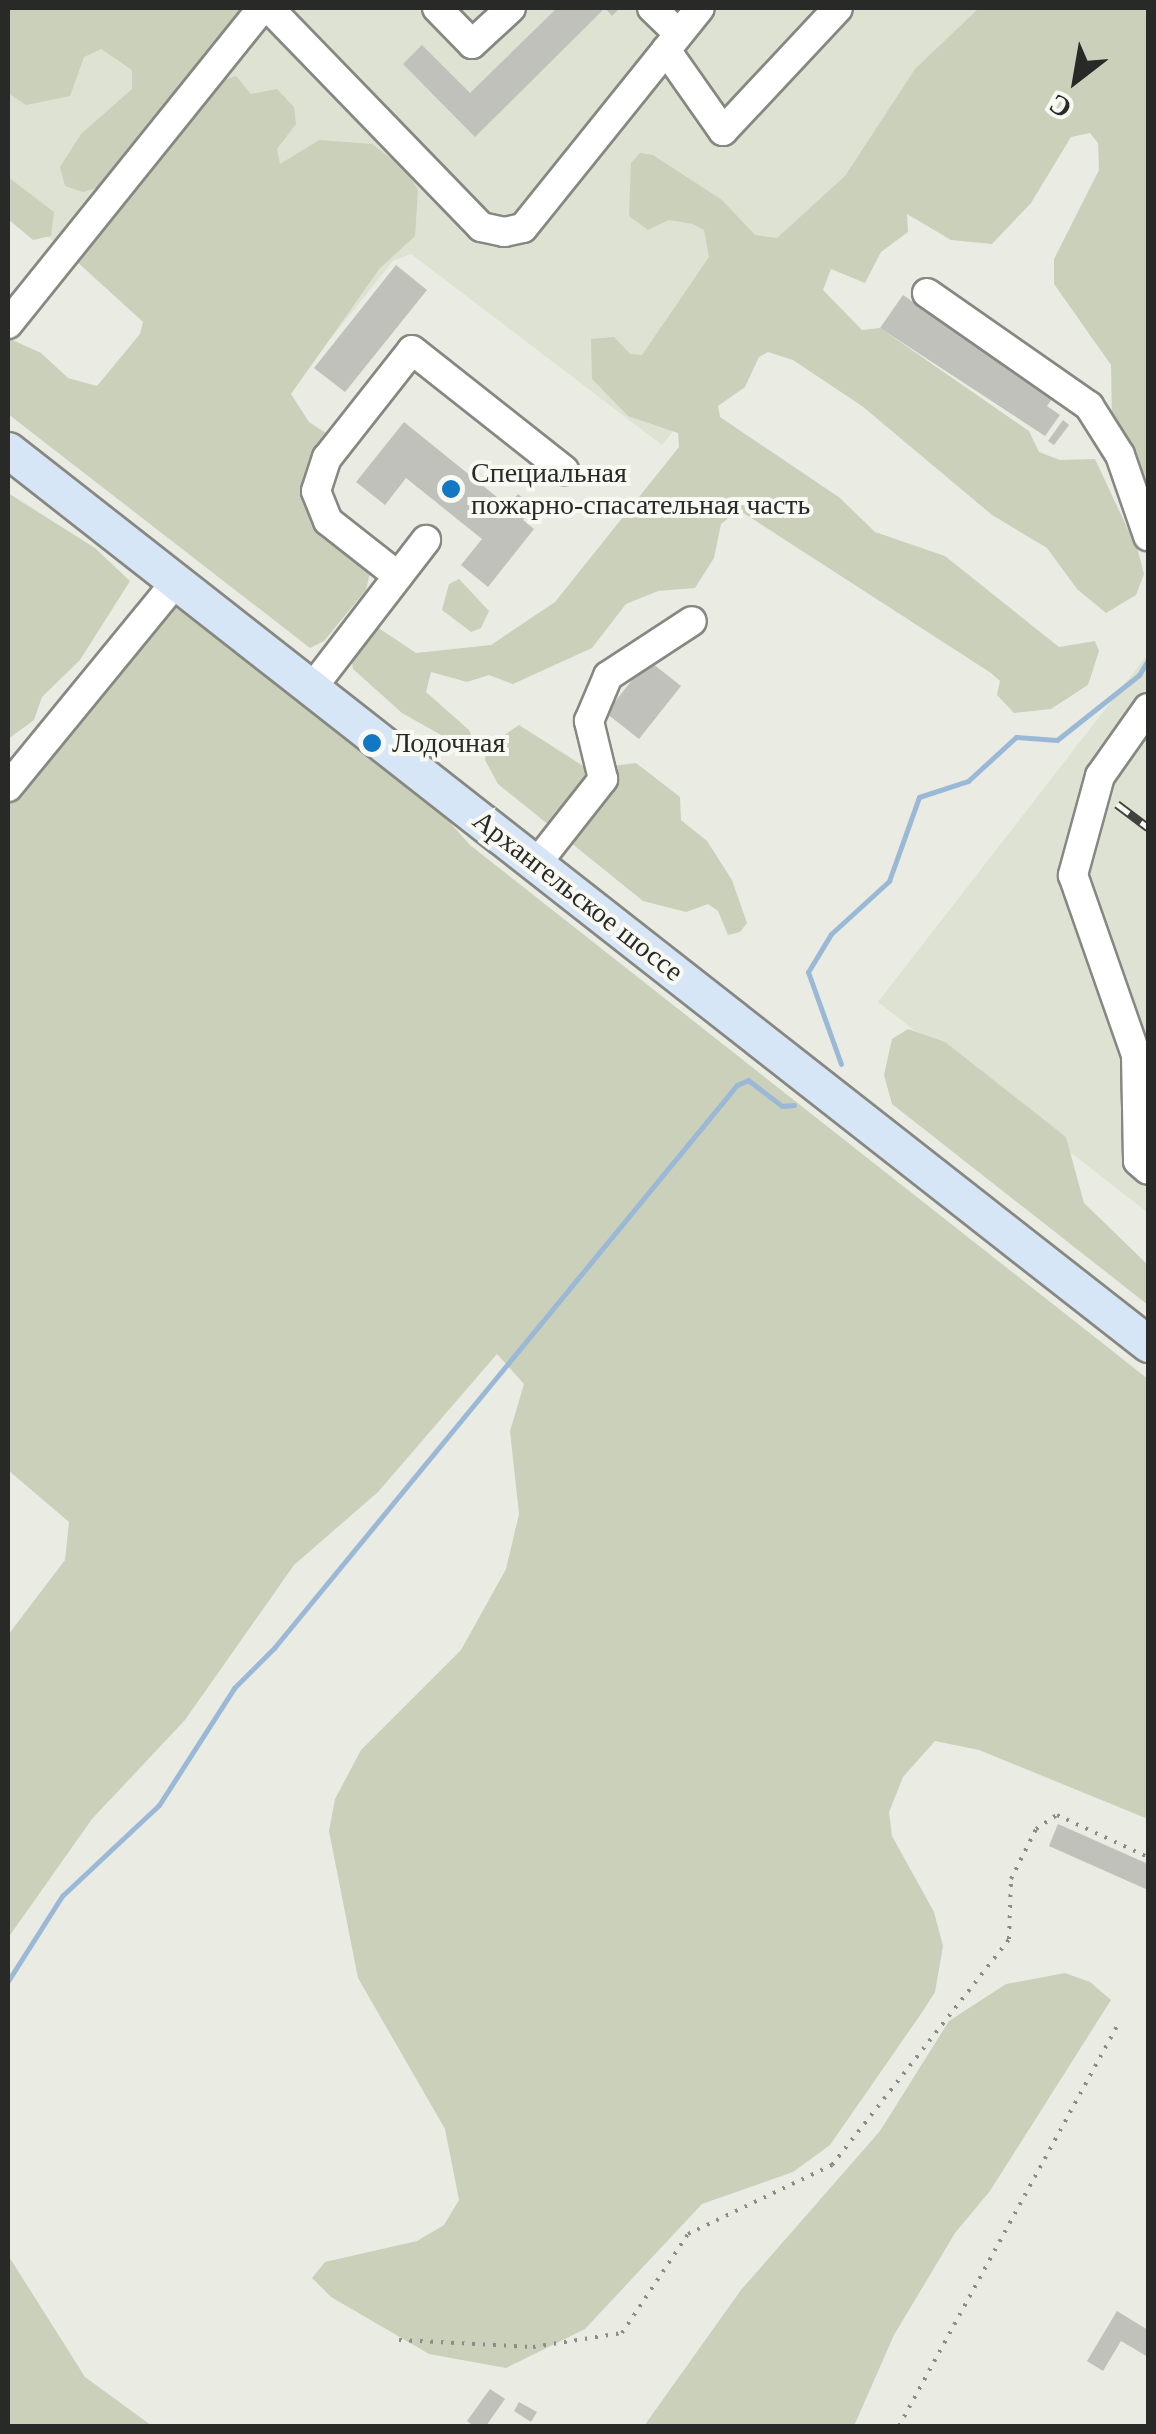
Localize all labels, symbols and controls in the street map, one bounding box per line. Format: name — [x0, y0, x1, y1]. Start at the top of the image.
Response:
north arrow — [1026, 30, 1126, 130]
text: С — [1044, 88, 1077, 125]
place label: Специальная пожарно-спасательная часть — [471, 456, 810, 522]
marker: Специальная пожарно-спасательная часть — [440, 478, 462, 500]
place label: Лодочная — [392, 726, 505, 760]
marker: Лодочная — [361, 732, 383, 754]
street label: Архангельское шоссе — [466, 803, 690, 989]

